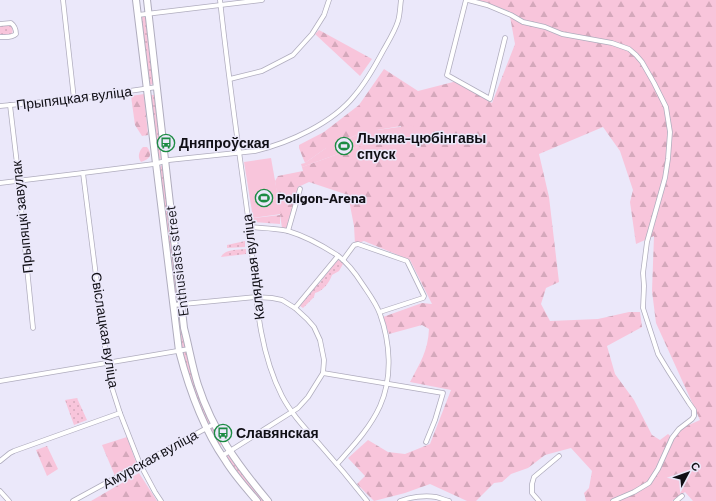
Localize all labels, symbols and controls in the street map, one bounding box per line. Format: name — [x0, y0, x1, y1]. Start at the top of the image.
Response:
street label: Прыпяцкая вуліца — [15, 82, 133, 113]
place label: Лыжна-цюбінгавы спуск — [357, 129, 486, 162]
bus stop icon: Дняпроўская — [156, 133, 176, 153]
place label: Дняпроўская — [179, 134, 270, 151]
sports icon: Лыжна-цюбінгавы спуск — [334, 136, 354, 156]
street label: Прыпяцкі завулак — [7, 159, 36, 274]
sports icon: Poligon-Arena — [254, 188, 274, 208]
place label: Poligon-Arena — [277, 189, 366, 206]
street label: Enthusiasts street — [161, 205, 192, 318]
street label: Калядная вуліца — [238, 213, 267, 321]
street label: Свіслацкая вуліца — [88, 271, 123, 389]
bus stop icon: Славянская — [213, 423, 233, 443]
place label: Славянская — [236, 424, 319, 441]
street label: Амурская вуліца — [99, 425, 201, 492]
north arrow — [668, 453, 708, 493]
text: С — [688, 459, 703, 473]

